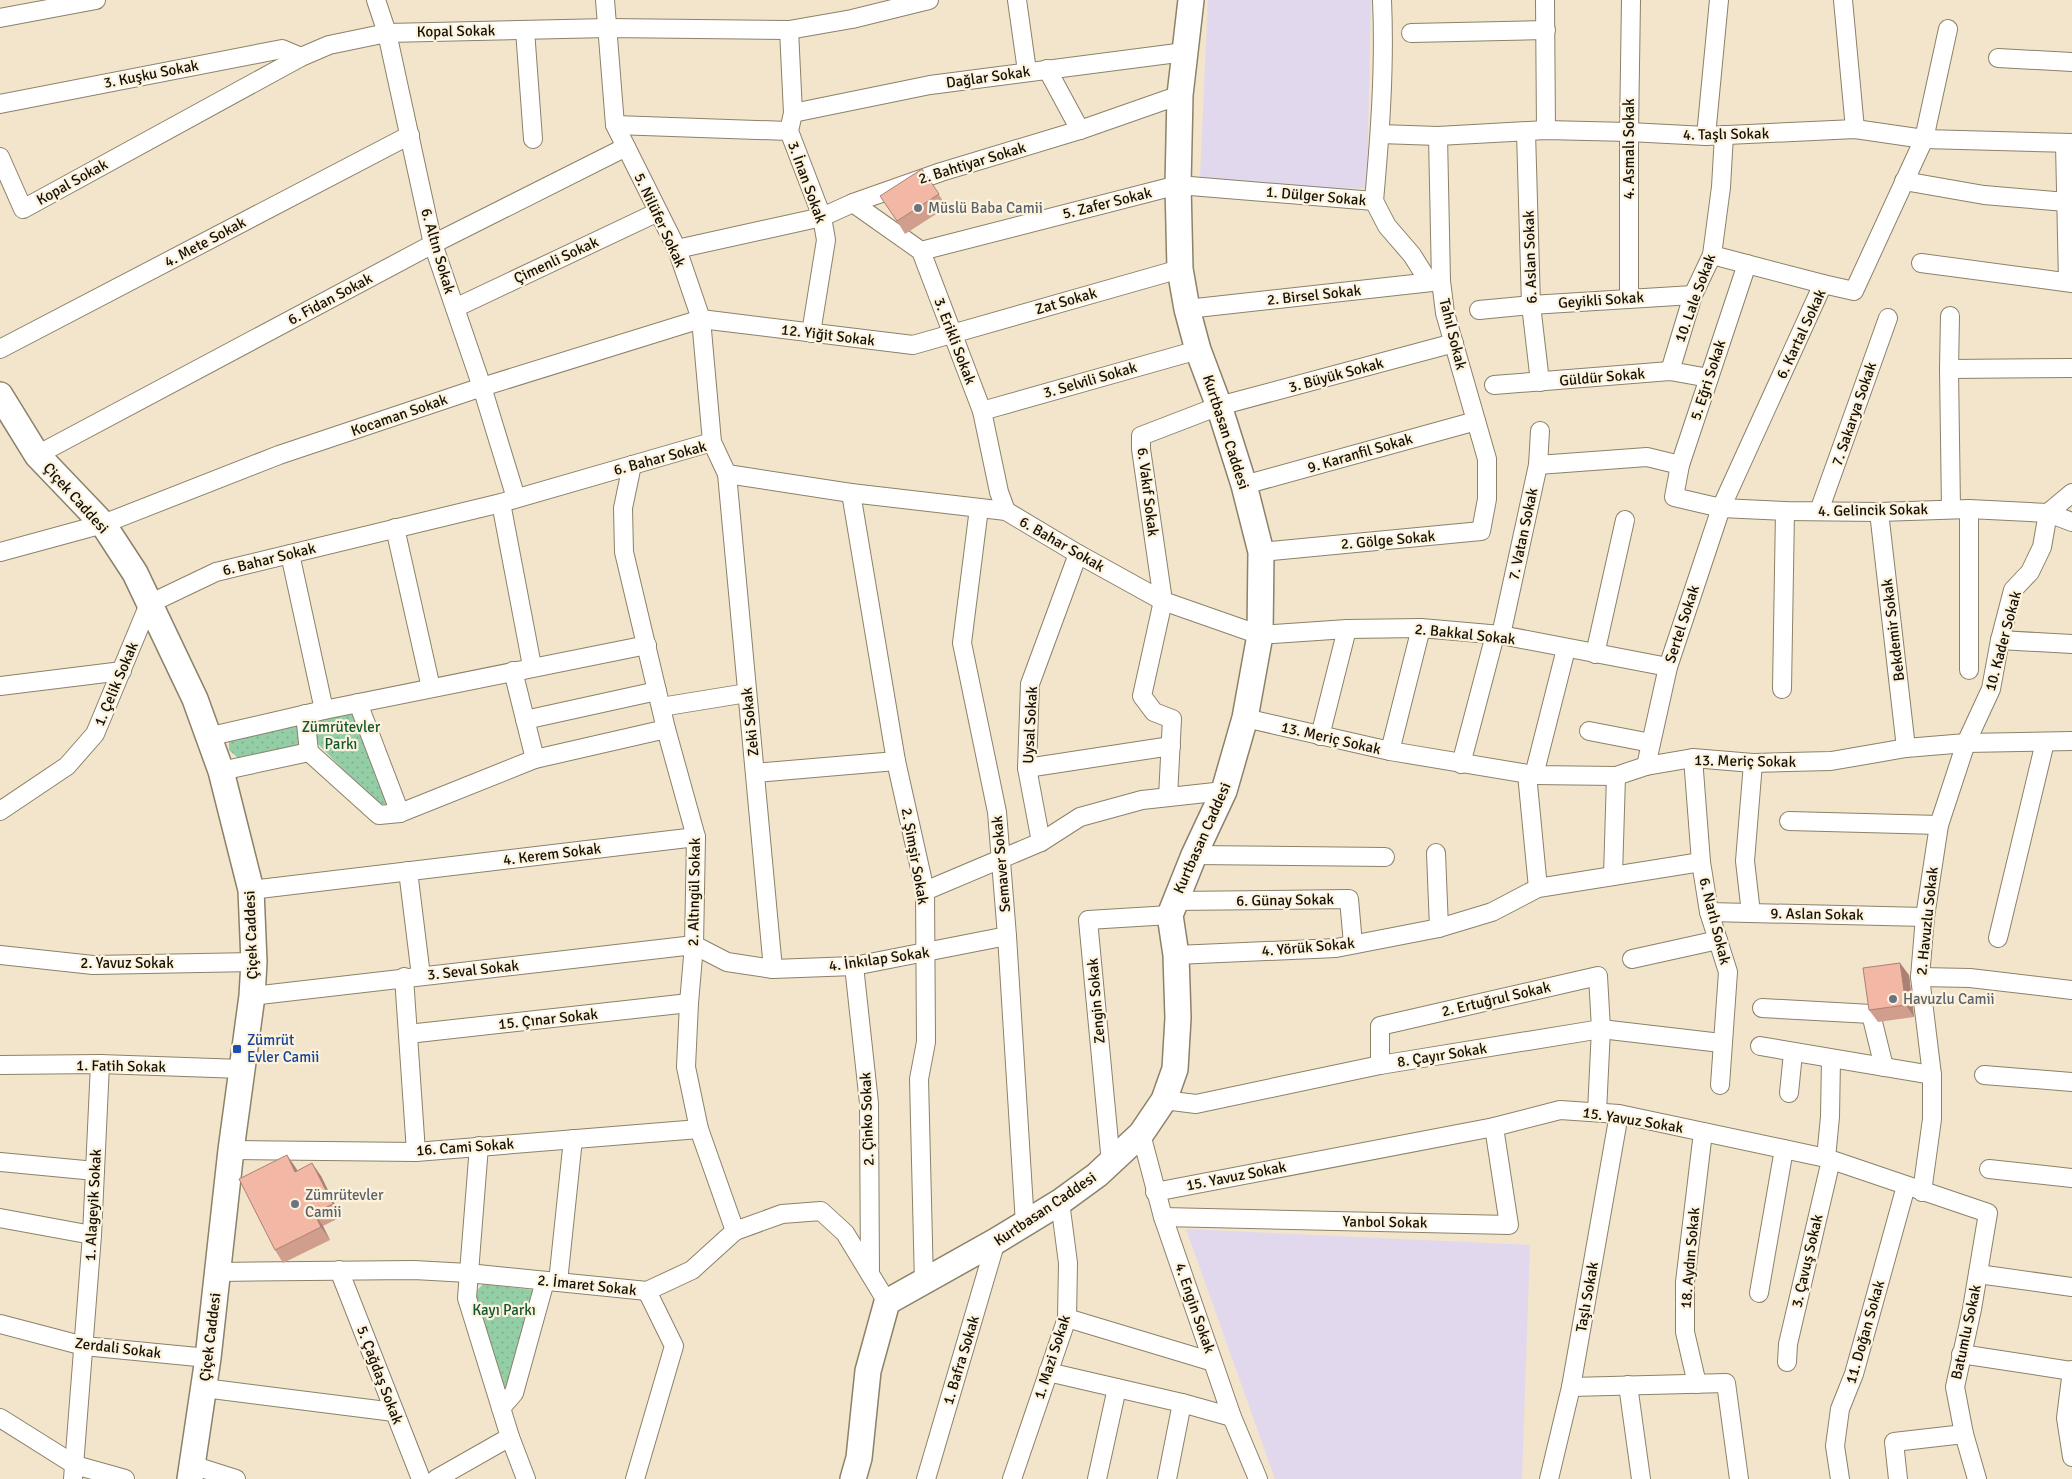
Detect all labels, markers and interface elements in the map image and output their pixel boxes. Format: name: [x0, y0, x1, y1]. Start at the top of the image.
street label: Kopal Sokak: [417, 21, 496, 41]
street label: 3. Kuşku Sokak: [102, 56, 200, 92]
street label: Dağlar Sokak: [945, 62, 1032, 92]
street label: 4. Asmalı Sokak: [1620, 98, 1638, 200]
street label: 4. Taşlı Sokak: [1683, 124, 1770, 144]
street label: 2. Bahtiyar Sokak: [916, 138, 1028, 188]
street label: 3. İnan Sokak: [784, 139, 830, 226]
street label: Kopal Sokak: [33, 155, 111, 209]
street label: 5. Nilüfer Sokak: [630, 170, 690, 270]
street label: 5. Zafer Sokak: [1061, 183, 1154, 223]
street label: 1. Dülger Sokak: [1265, 183, 1367, 209]
place label: Müslü Baba Camii: [928, 199, 1043, 217]
marker: Müslü Baba Camii: [912, 202, 924, 214]
street label: 6. Altın Sokak: [417, 206, 459, 296]
street label: 6. Aslan Sokak: [1519, 210, 1541, 304]
street label: 4. Mete Sokak: [161, 213, 249, 271]
street label: Çimenli Sokak: [511, 232, 602, 287]
street label: 10. Lale Sokak: [1671, 251, 1719, 345]
street label: 6. Fidan Sokak: [285, 269, 376, 329]
street label: 2. Birsel Sokak: [1266, 281, 1362, 309]
street label: Zat Sokak: [1033, 284, 1099, 318]
street label: 6. Kartal Sokak: [1772, 286, 1830, 382]
street label: Geyikli Sokak: [1557, 288, 1645, 312]
street label: 3. Erikli Sokak: [930, 295, 980, 387]
street label: Tahıl Sokak: [1435, 297, 1471, 372]
street label: 12. Yiğit Sokak: [780, 320, 876, 350]
street label: 5. Eğri Sokak: [1687, 337, 1730, 422]
street label: 3. Büyük Sokak: [1287, 354, 1386, 396]
street label: 3. Selvili Sokak: [1041, 358, 1139, 402]
street label: 7. Sakarya Sokak: [1828, 359, 1880, 468]
street label: Güldür Sokak: [1558, 364, 1646, 390]
street label: Kurtbasan Caddesi: [1199, 372, 1253, 492]
street label: Kocaman Sokak: [348, 390, 450, 440]
street label: 9. Karanfil Sokak: [1305, 429, 1415, 477]
street label: 6. Bahar Sokak: [612, 437, 709, 479]
street label: 6. Vakıf Sokak: [1134, 446, 1162, 538]
street label: Çiçek Caddesi: [40, 459, 112, 537]
street label: 7. Vatan Sokak: [1504, 486, 1542, 582]
street label: 4. Gelincik Sokak: [1818, 500, 1929, 520]
street label: 6. Bahar Sokak: [1016, 512, 1108, 576]
street label: 2. Gölge Sokak: [1340, 527, 1436, 553]
street label: 6. Bahar Sokak: [221, 539, 318, 579]
street label: Bekdemir Sokak: [1878, 577, 1908, 682]
street label: Sertel Sokak: [1661, 582, 1703, 665]
street label: 10. Kader Sokak: [1981, 588, 2025, 693]
street label: 2. Bakkal Sokak: [1414, 620, 1517, 648]
street label: 1. Çelik Sokak: [90, 639, 142, 729]
street label: Uysal Sokak: [1019, 685, 1041, 764]
street label: Zeki Sokak: [737, 686, 763, 757]
park label: Zümrütevler Parkı: [302, 718, 381, 753]
street label: 13. Meriç Sokak: [1279, 718, 1383, 758]
street label: 13. Meriç Sokak: [1694, 751, 1797, 771]
street label: Kurtbasan Caddesi: [1169, 780, 1235, 896]
street label: 2. Şimşir Sokak: [898, 806, 932, 906]
street label: Semaver Sokak: [988, 814, 1014, 913]
street label: 2. Altıngül Sokak: [684, 837, 704, 947]
street label: 4. Kerem Sokak: [502, 839, 602, 869]
street label: 2. Havuzlu Sokak: [1912, 865, 1942, 976]
street label: 6. Narlı Sokak: [1695, 876, 1735, 967]
street label: Çiçek Caddesi: [240, 890, 262, 980]
street label: 6. Günay Sokak: [1236, 890, 1335, 910]
street label: 9. Aslan Sokak: [1770, 904, 1864, 924]
street label: 4. Yörük Sokak: [1261, 934, 1356, 960]
street label: 4. İnkılap Sokak: [827, 943, 931, 975]
street label: 2. Yavuz Sokak: [80, 954, 174, 972]
street label: 3. Seval Sokak: [426, 956, 520, 984]
street label: Zengin Sokak: [1083, 957, 1109, 1045]
street label: 2. Ertuğrul Sokak: [1440, 978, 1553, 1020]
place label: Havuzlu Camii: [1903, 990, 1995, 1008]
marker: Havuzlu Camii: [1887, 993, 1899, 1005]
street label: 15. Çınar Sokak: [497, 1005, 599, 1033]
place label: Zümrüt Evler Camii: [247, 1031, 319, 1066]
street label: 8. Çayır Sokak: [1396, 1039, 1489, 1071]
marker: Zümrüt Evler Camii: [231, 1043, 243, 1055]
street label: 1. Fatih Sokak: [76, 1056, 167, 1076]
street label: 2. Çinko Sokak: [856, 1071, 878, 1166]
street label: 15. Yavuz Sokak: [1581, 1103, 1685, 1137]
street label: 16. Cami Sokak: [415, 1135, 515, 1159]
street label: 1. Alageyik Sokak: [81, 1148, 105, 1262]
street label: 15. Yavuz Sokak: [1184, 1157, 1288, 1195]
street label: Kurtbasan Caddesi: [990, 1168, 1100, 1250]
place label: Zümrütevler Camii: [305, 1186, 384, 1221]
marker: Zümrütevler Camii: [289, 1198, 301, 1210]
street label: 18. Aydın Sokak: [1677, 1206, 1703, 1309]
street label: Yanbol Sokak: [1342, 1212, 1428, 1232]
street label: 3. Çavuş Sokak: [1788, 1212, 1827, 1309]
street label: Taşlı Sokak: [1572, 1260, 1602, 1333]
street label: 4. Engin Sokak: [1171, 1261, 1219, 1356]
street label: 2. İmaret Sokak: [537, 1271, 638, 1299]
street label: 11. Doğan Sokak: [1842, 1278, 1888, 1386]
street label: Batumlu Sokak: [1947, 1282, 1985, 1381]
street label: Çiçek Caddesi: [196, 1292, 224, 1382]
park label: Kayı Parkı: [472, 1301, 536, 1319]
street label: 1. Mazi Sokak: [1030, 1312, 1074, 1402]
street label: 1. Bafra Sokak: [939, 1313, 983, 1407]
street label: 5. Çağdaş Sokak: [353, 1323, 407, 1427]
street label: Zerdali Sokak: [74, 1334, 163, 1362]

